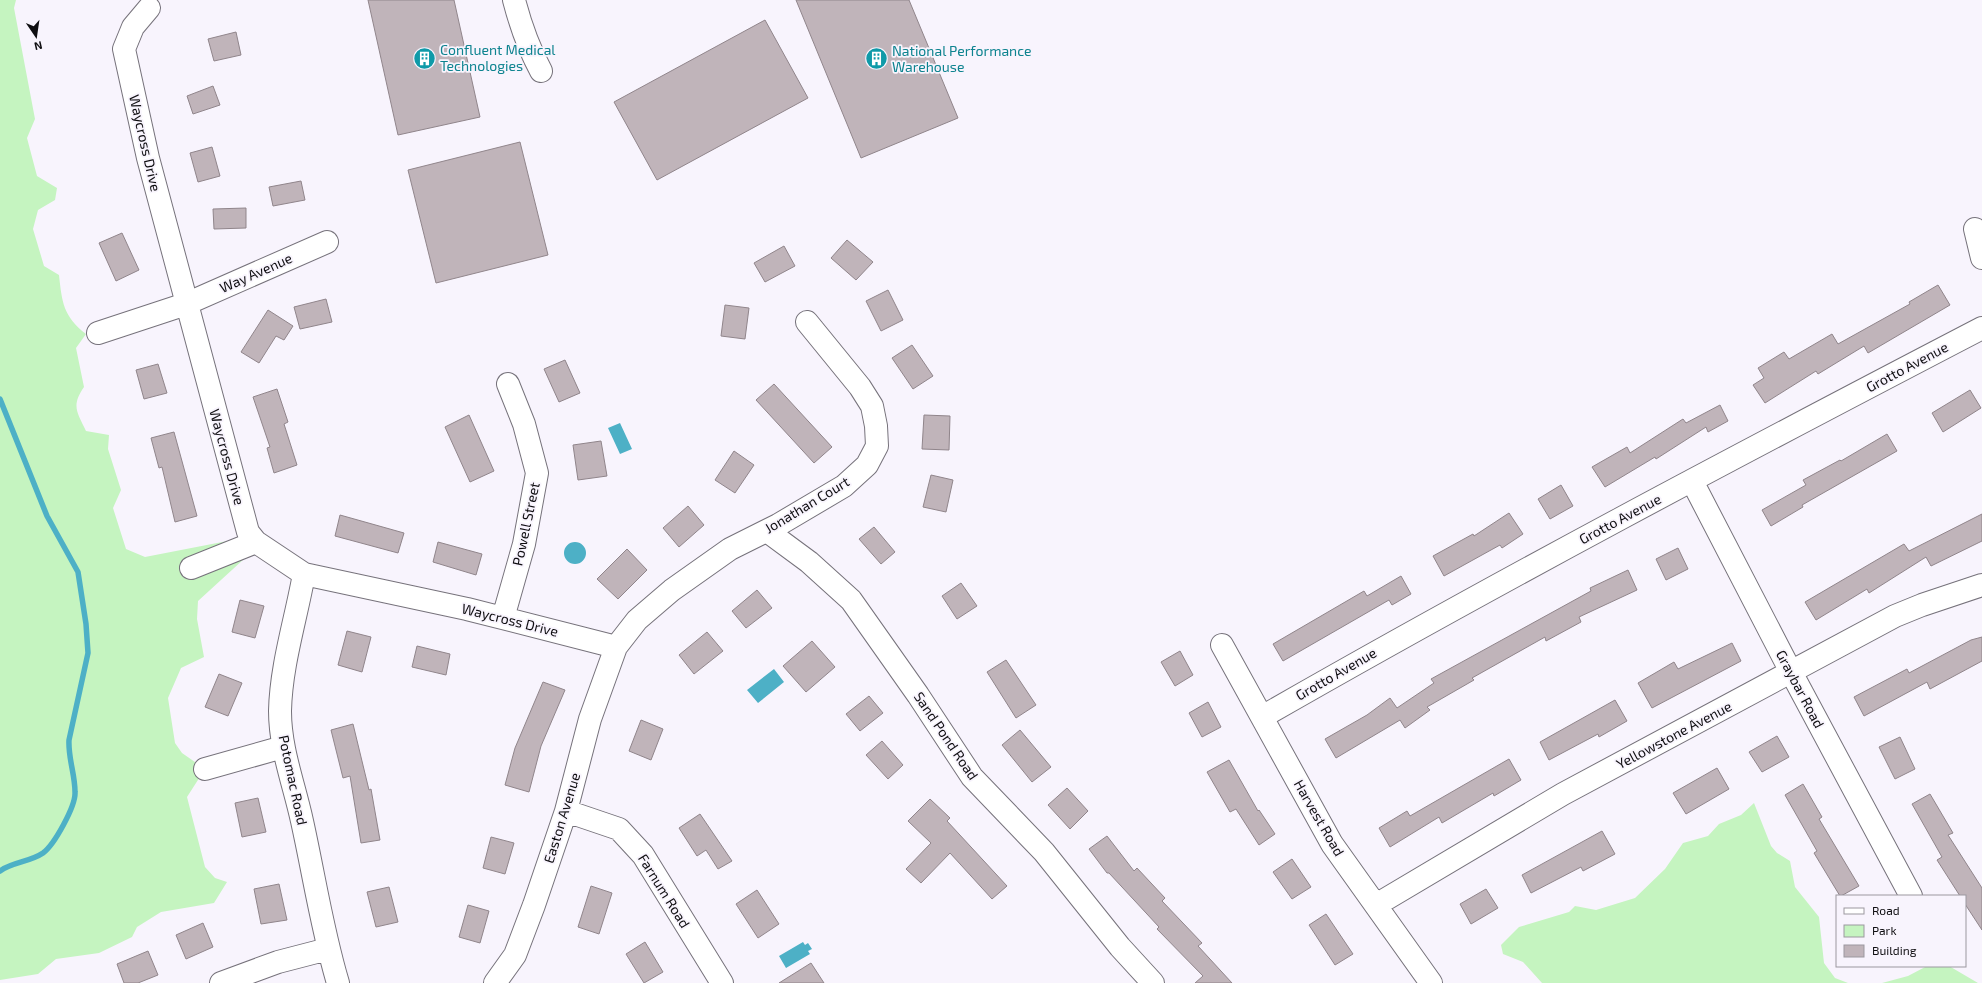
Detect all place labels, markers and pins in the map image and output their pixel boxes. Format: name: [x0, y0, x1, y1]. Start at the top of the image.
place label: Confluent Medical Technologies: [440, 41, 556, 74]
place label: National Performance Warehouse: [892, 42, 1031, 75]
building icon: Confluent Medical Technologies: [411, 45, 437, 71]
building icon: National Performance Warehouse: [864, 46, 890, 72]

